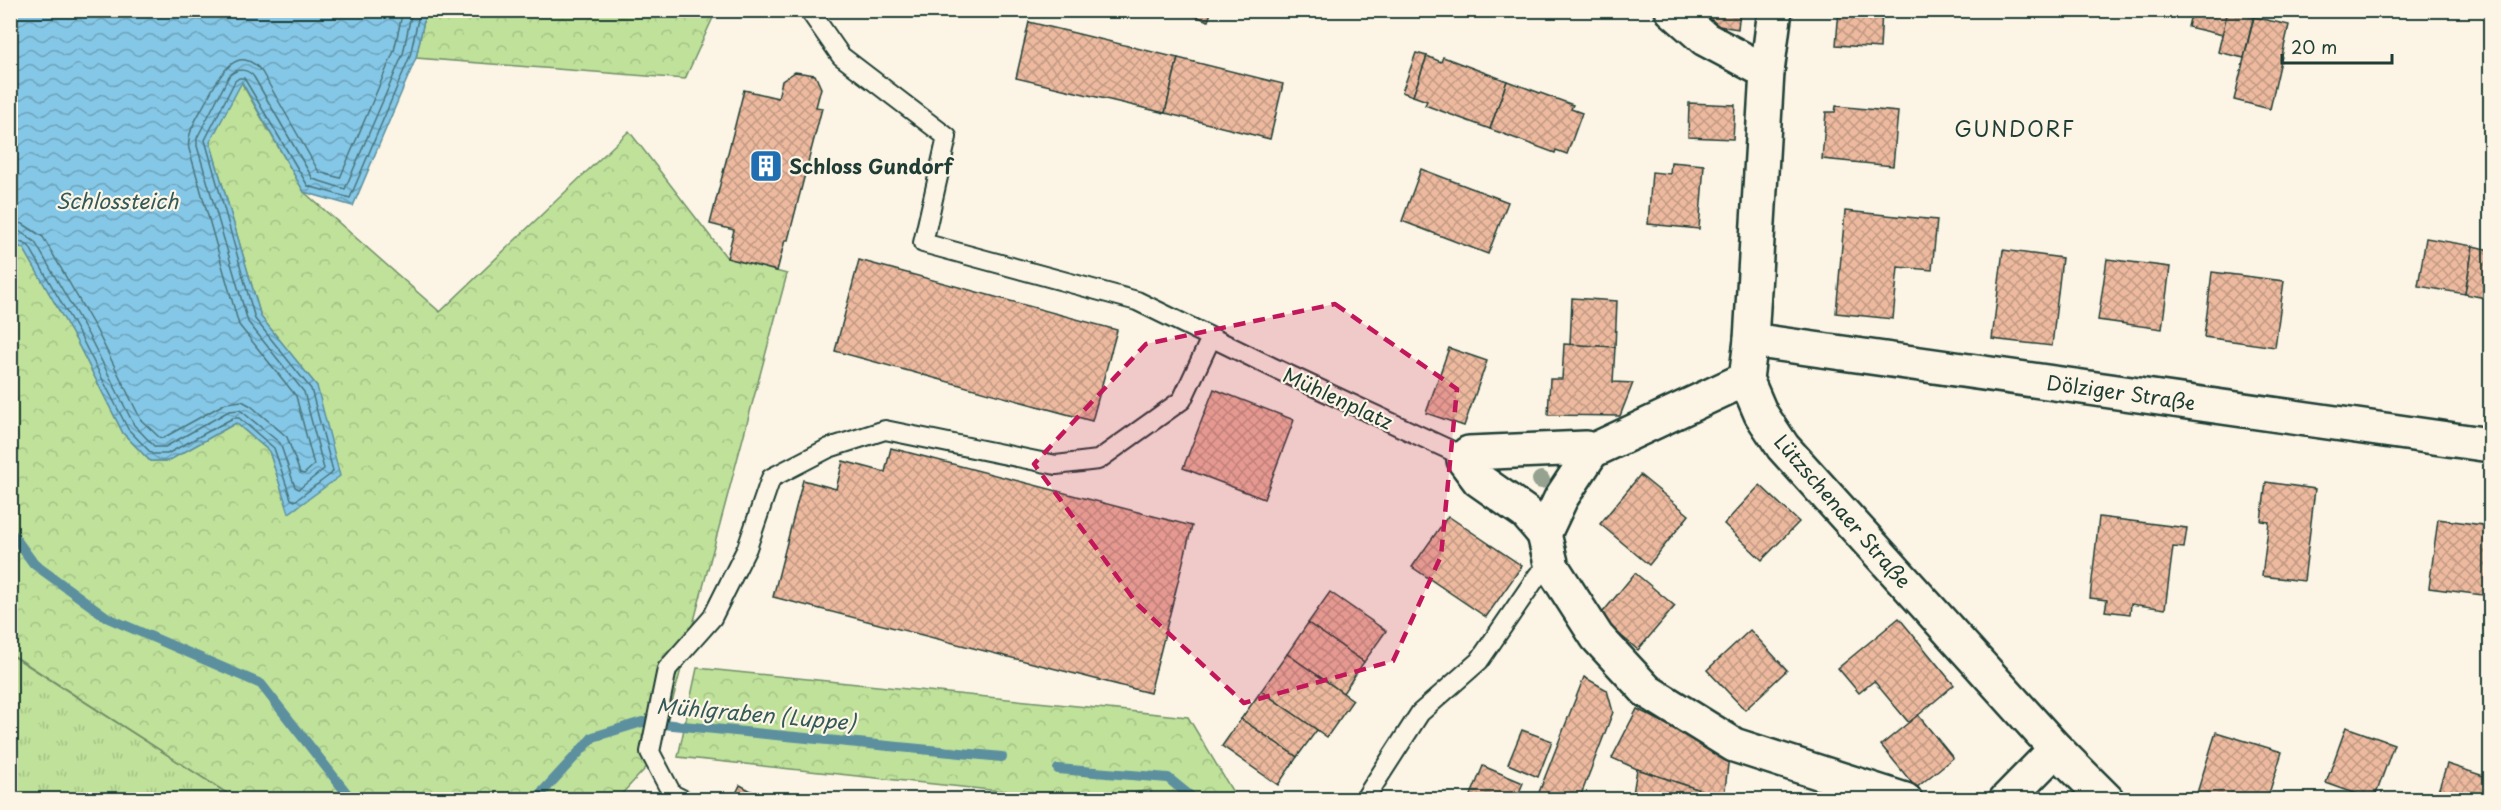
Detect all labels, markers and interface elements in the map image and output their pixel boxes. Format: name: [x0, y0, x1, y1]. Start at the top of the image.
scale bar: [2282, 27, 2392, 65]
text: 20 m: [2291, 33, 2337, 60]
district label: GUNDORF: [1954, 112, 2076, 144]
building icon: Schloss Gundorf: [748, 148, 784, 184]
place label: Schloss Gundorf: [789, 151, 955, 181]
water label: Schlossteich: [56, 184, 179, 216]
street label: Mühlenplatz: [1278, 360, 1398, 436]
street label: Dölziger Straße: [2045, 367, 2197, 417]
street label: Lützschenaer Straße: [1768, 427, 1918, 595]
water label: Mühlgraben (Luppe): [655, 688, 859, 738]

